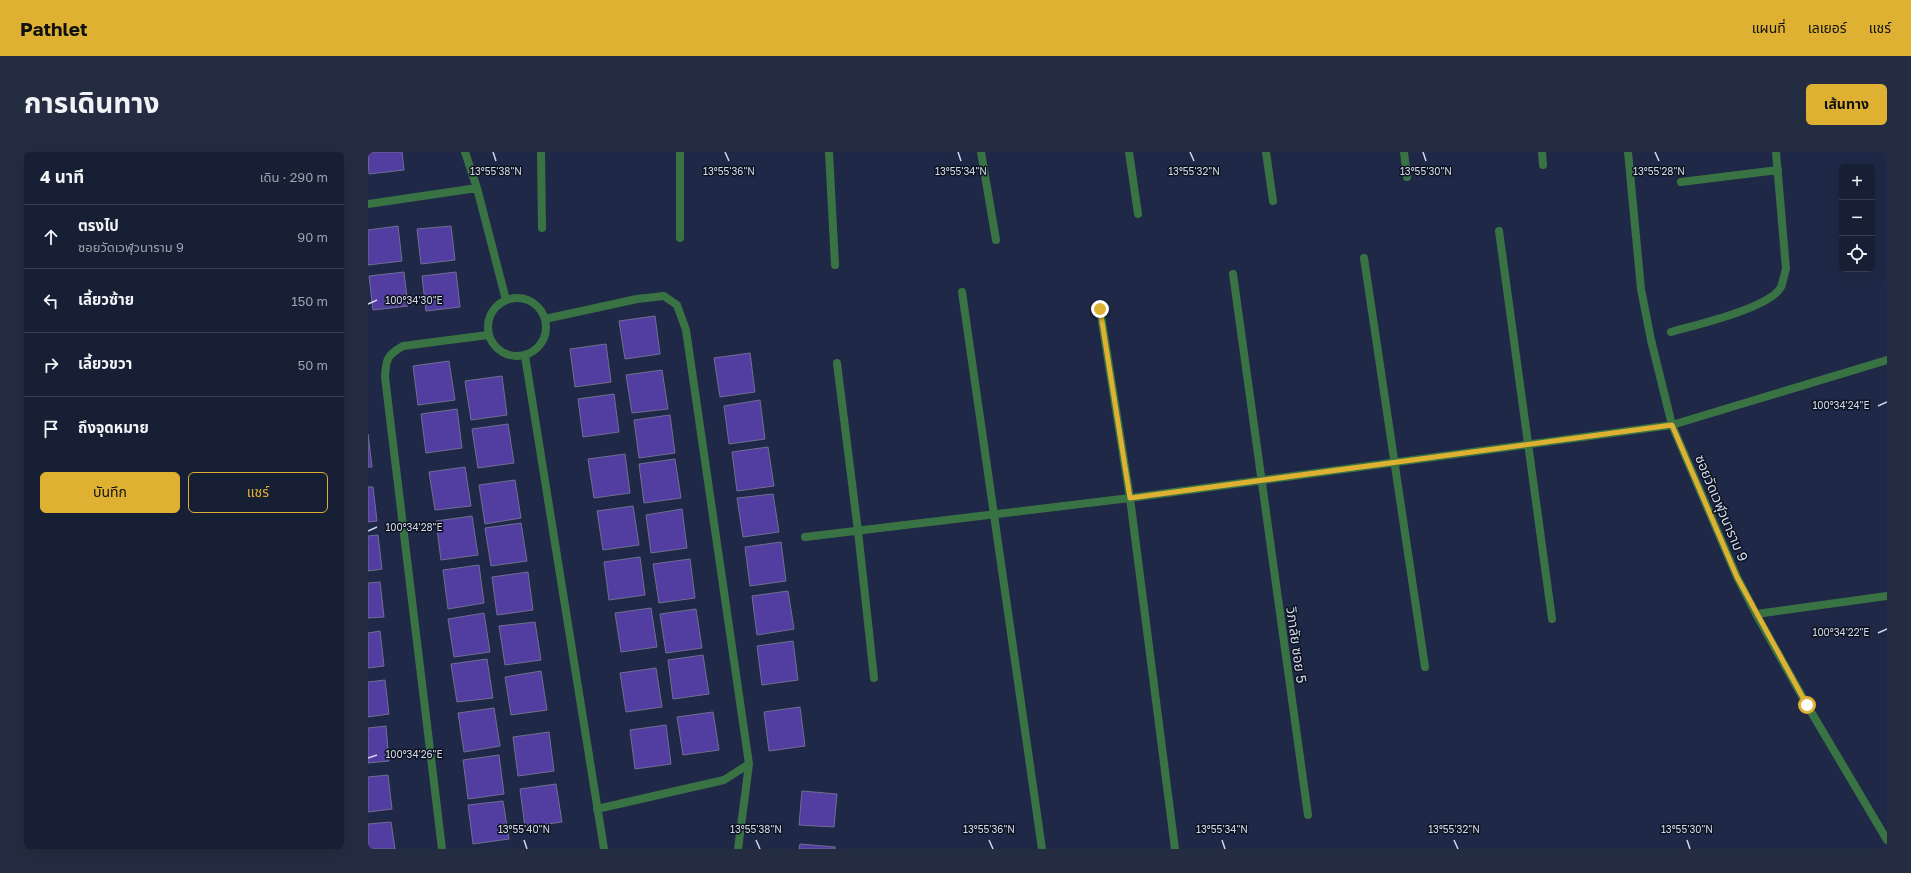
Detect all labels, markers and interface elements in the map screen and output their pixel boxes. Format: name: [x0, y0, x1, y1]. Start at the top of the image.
text: Pathlet: [20, 17, 88, 40]
text: แผนที่: [1752, 19, 1786, 36]
text: เลเยอร์: [1808, 19, 1847, 36]
text: แชร์: [1869, 19, 1891, 36]
button: เส้นทาง: [1806, 84, 1887, 125]
text: การเดินทาง: [24, 86, 159, 119]
map controls: [1839, 164, 1875, 272]
button: +: [1839, 164, 1875, 200]
text: 13°55'38"N: [470, 165, 522, 177]
text: 13°55'36"N: [703, 165, 755, 177]
text: 13°55'34"N: [935, 165, 987, 177]
text: 13°55'32"N: [1168, 165, 1220, 177]
text: 13°55'30"N: [1400, 165, 1452, 177]
text: 13°55'28"N: [1633, 165, 1685, 177]
text: 4 นาที: [40, 166, 84, 187]
text: เดิน · 290 m: [260, 169, 328, 185]
button: −: [1839, 200, 1875, 236]
text: ตรงไป: [78, 216, 119, 234]
icon: ahead: [40, 226, 62, 248]
text: 90 m: [297, 229, 328, 245]
button: locate: [1839, 236, 1875, 272]
text: ซอยวัดเวฬุวนาราม 9: [78, 239, 184, 255]
icon: left: [40, 290, 62, 312]
text: เลี้ยวซ้าย: [78, 290, 134, 308]
text: 150 m: [291, 293, 328, 309]
text: 100°34'30"E: [385, 294, 443, 306]
route end: [1091, 300, 1109, 318]
icon: right: [40, 354, 62, 376]
text: เลี้ยวขวา: [78, 354, 132, 372]
text: 50 m: [298, 357, 328, 373]
text: 100°34'24"E: [1812, 399, 1870, 411]
icon: arrive: [40, 418, 62, 440]
text: ถึงจุดหมาย: [78, 418, 149, 436]
street label: ซอยวัดเวฬุวนาราม 9: [1691, 452, 1752, 564]
button: บันทึก: [40, 472, 180, 513]
button: แชร์: [188, 472, 328, 513]
text: 100°34'28"E: [385, 521, 443, 533]
street label: วิภาลัย ซอย 5: [1283, 605, 1311, 684]
text: 100°34'22"E: [1813, 626, 1869, 638]
route start: [1798, 696, 1816, 714]
text: 100°34'26"E: [385, 748, 443, 760]
text: 13°55'40"N: [498, 823, 550, 835]
text: 13°55'38"N: [730, 823, 782, 835]
text: 13°55'36"N: [963, 823, 1015, 835]
text: 13°55'34"N: [1196, 823, 1248, 835]
text: 13°55'32"N: [1428, 823, 1480, 835]
text: 13°55'30"N: [1661, 823, 1713, 835]

